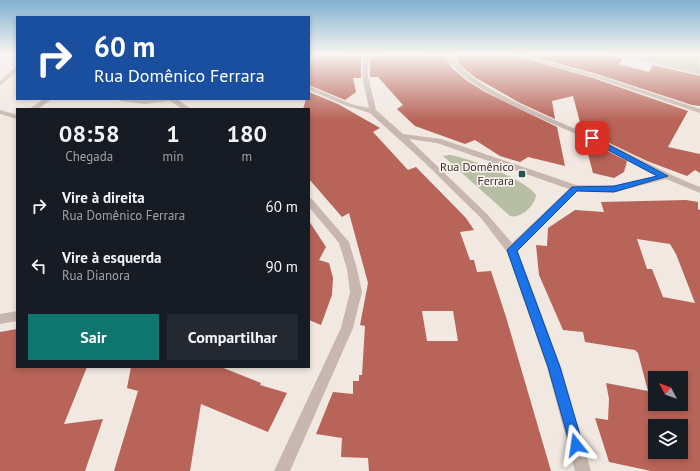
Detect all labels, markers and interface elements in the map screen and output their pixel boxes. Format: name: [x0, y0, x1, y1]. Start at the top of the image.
text: 60 m: [94, 28, 155, 65]
icon: right: [28, 32, 80, 84]
text: Rua Domênico Ferrara: [94, 64, 265, 87]
text: 08:58: [59, 118, 120, 149]
text: 1: [166, 118, 180, 149]
text: 180: [226, 118, 267, 149]
pin: [575, 121, 609, 155]
icon: arrive: [581, 127, 603, 149]
text: Chegada: [65, 148, 113, 165]
text: min: [162, 148, 184, 165]
text: m: [242, 148, 252, 165]
place label: Rua Domênico Ferrara: [440, 159, 514, 188]
marker: Rua Domênico Ferrara: [517, 169, 527, 179]
text: Vire à direita: [62, 188, 145, 207]
icon: right: [28, 195, 50, 217]
text: 60 m: [265, 197, 298, 216]
text: Rua Domênico Ferrara: [62, 207, 185, 224]
text: Vire à esquerda: [62, 248, 161, 267]
icon: left: [28, 255, 50, 277]
text: 90 m: [265, 257, 298, 276]
text: Rua Dianora: [62, 267, 130, 284]
button: Sair: [28, 314, 159, 360]
button: Compartilhar: [167, 314, 298, 360]
north arrow: [648, 371, 688, 411]
map controls: [648, 371, 688, 459]
button: layers: [648, 419, 688, 459]
position arrow: [555, 424, 597, 466]

